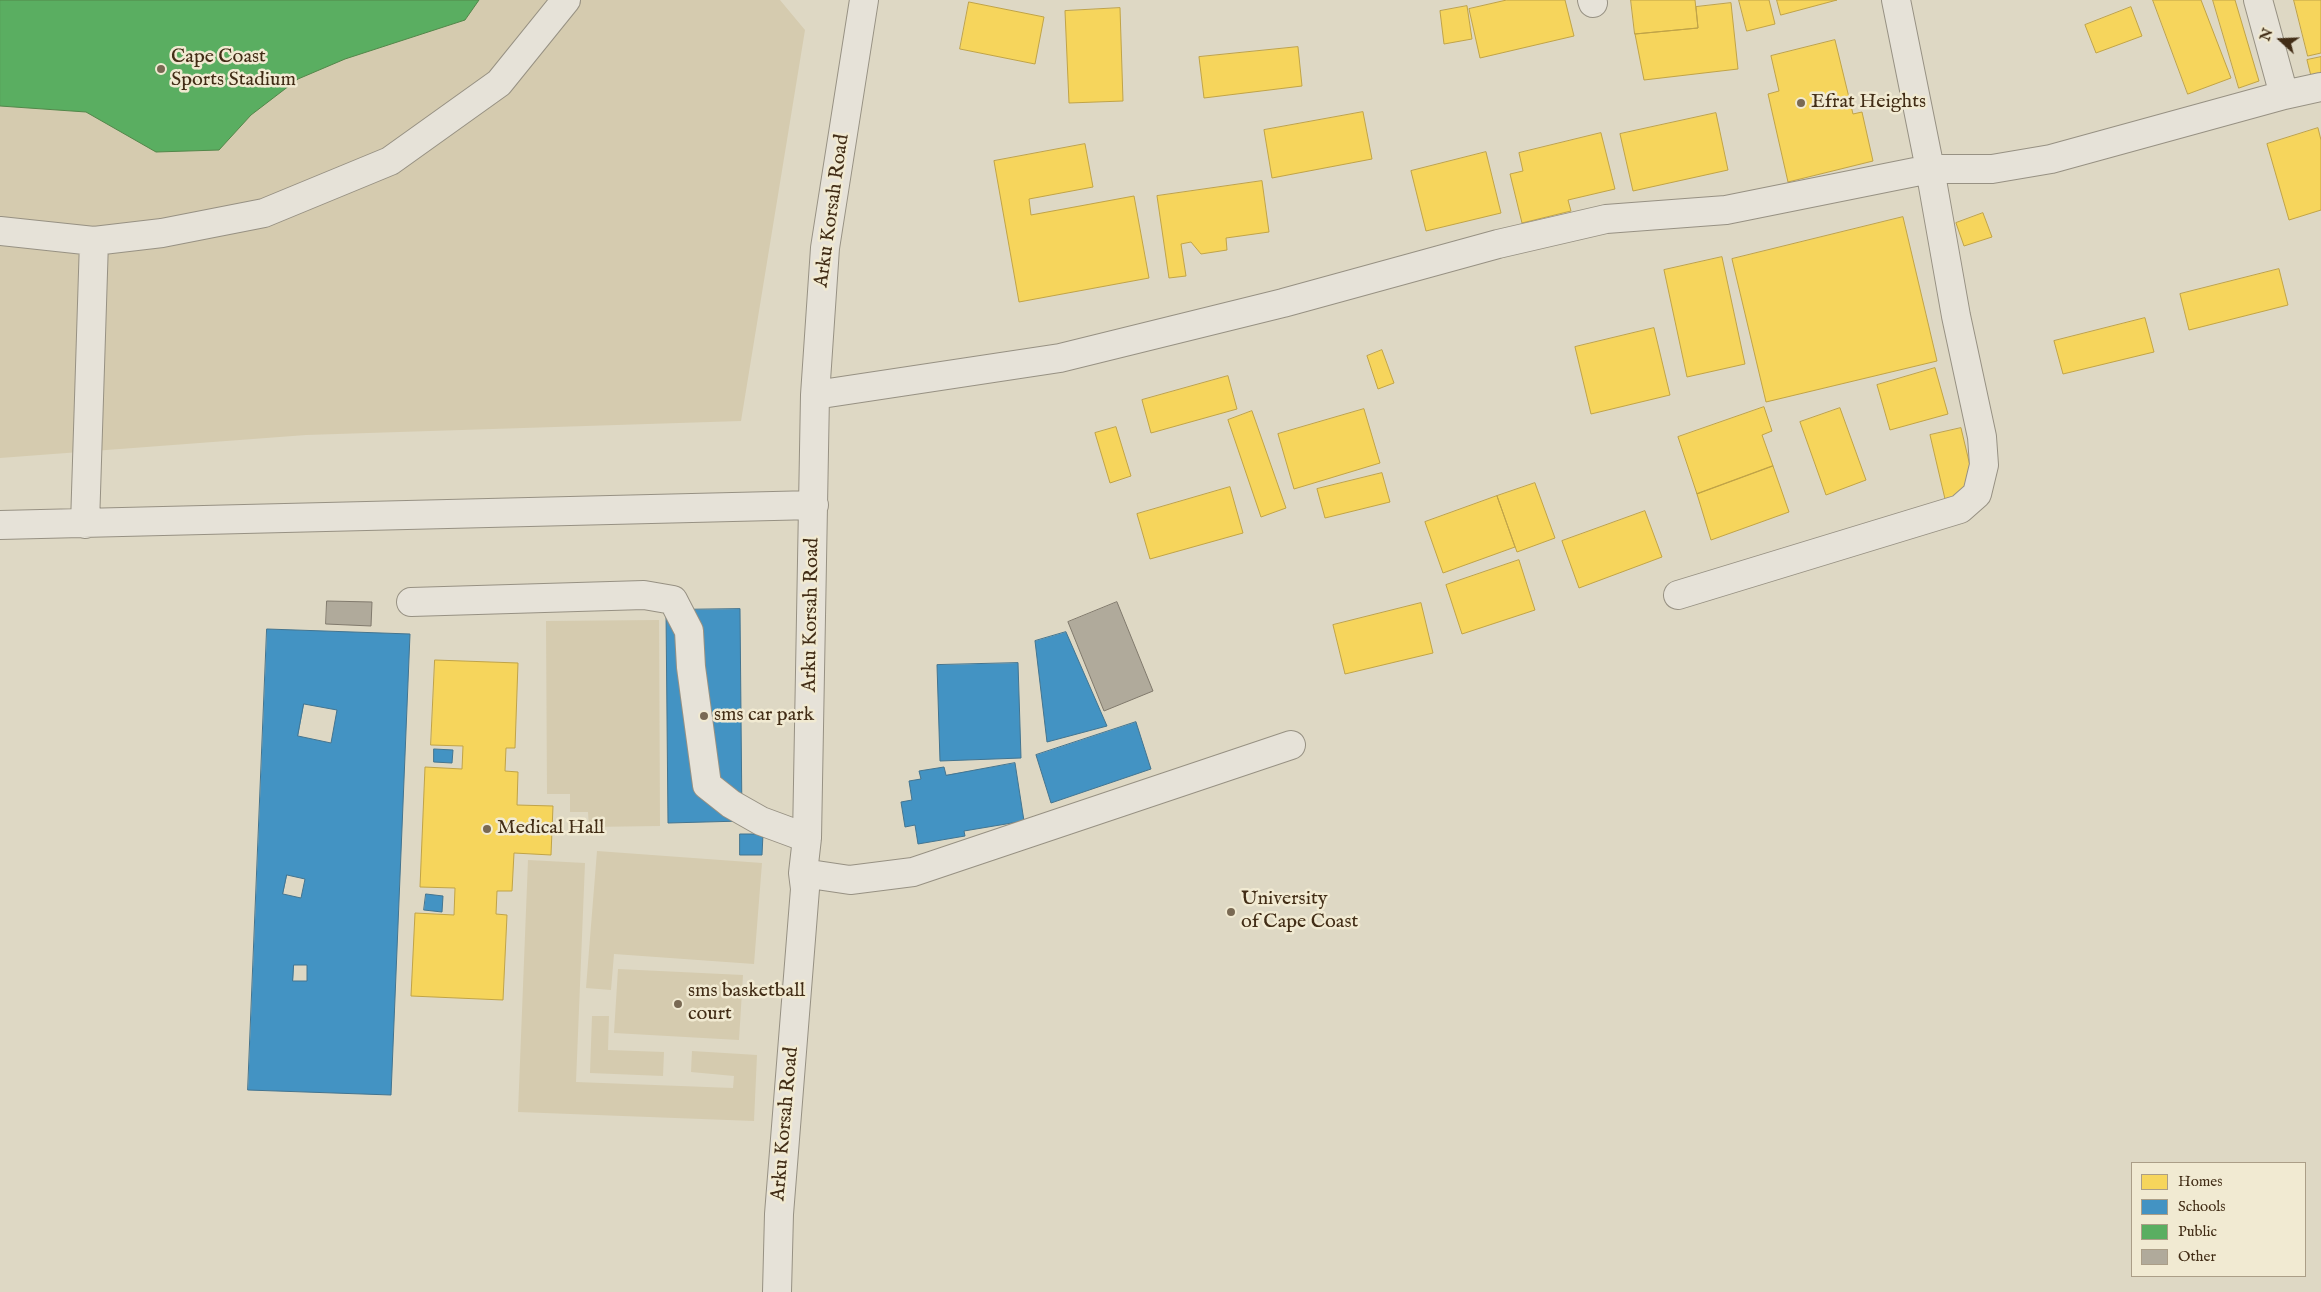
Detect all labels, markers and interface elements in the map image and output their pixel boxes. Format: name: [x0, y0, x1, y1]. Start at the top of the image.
north arrow: [2256, 15, 2306, 65]
text: N: [2256, 26, 2277, 44]
place label: Cape Coast Sports Stadium: [171, 46, 296, 93]
marker: Cape Coast Sports Stadium: [155, 63, 167, 75]
place label: Efrat Heights: [1811, 91, 1926, 115]
marker: Efrat Heights: [1795, 97, 1807, 109]
street label: Arku Korsah Road: [810, 133, 856, 289]
street label: Arku Korsah Road: [799, 538, 825, 692]
place label: sms car park: [714, 704, 814, 728]
marker: sms car park: [698, 710, 710, 722]
place label: Medical Hall: [497, 817, 605, 841]
marker: Medical Hall: [481, 823, 493, 835]
place label: University of Cape Coast: [1241, 888, 1358, 935]
marker: University of Cape Coast: [1225, 906, 1237, 918]
place label: sms basketball court: [688, 980, 805, 1027]
marker: sms basketball court: [672, 998, 684, 1010]
street label: Arku Korsah Road: [767, 1046, 805, 1202]
legend: [2131, 1162, 2306, 1277]
text: Homes: [2178, 1172, 2222, 1191]
text: Schools: [2178, 1197, 2226, 1216]
text: Public: [2178, 1222, 2217, 1241]
text: Other: [2178, 1247, 2216, 1266]

